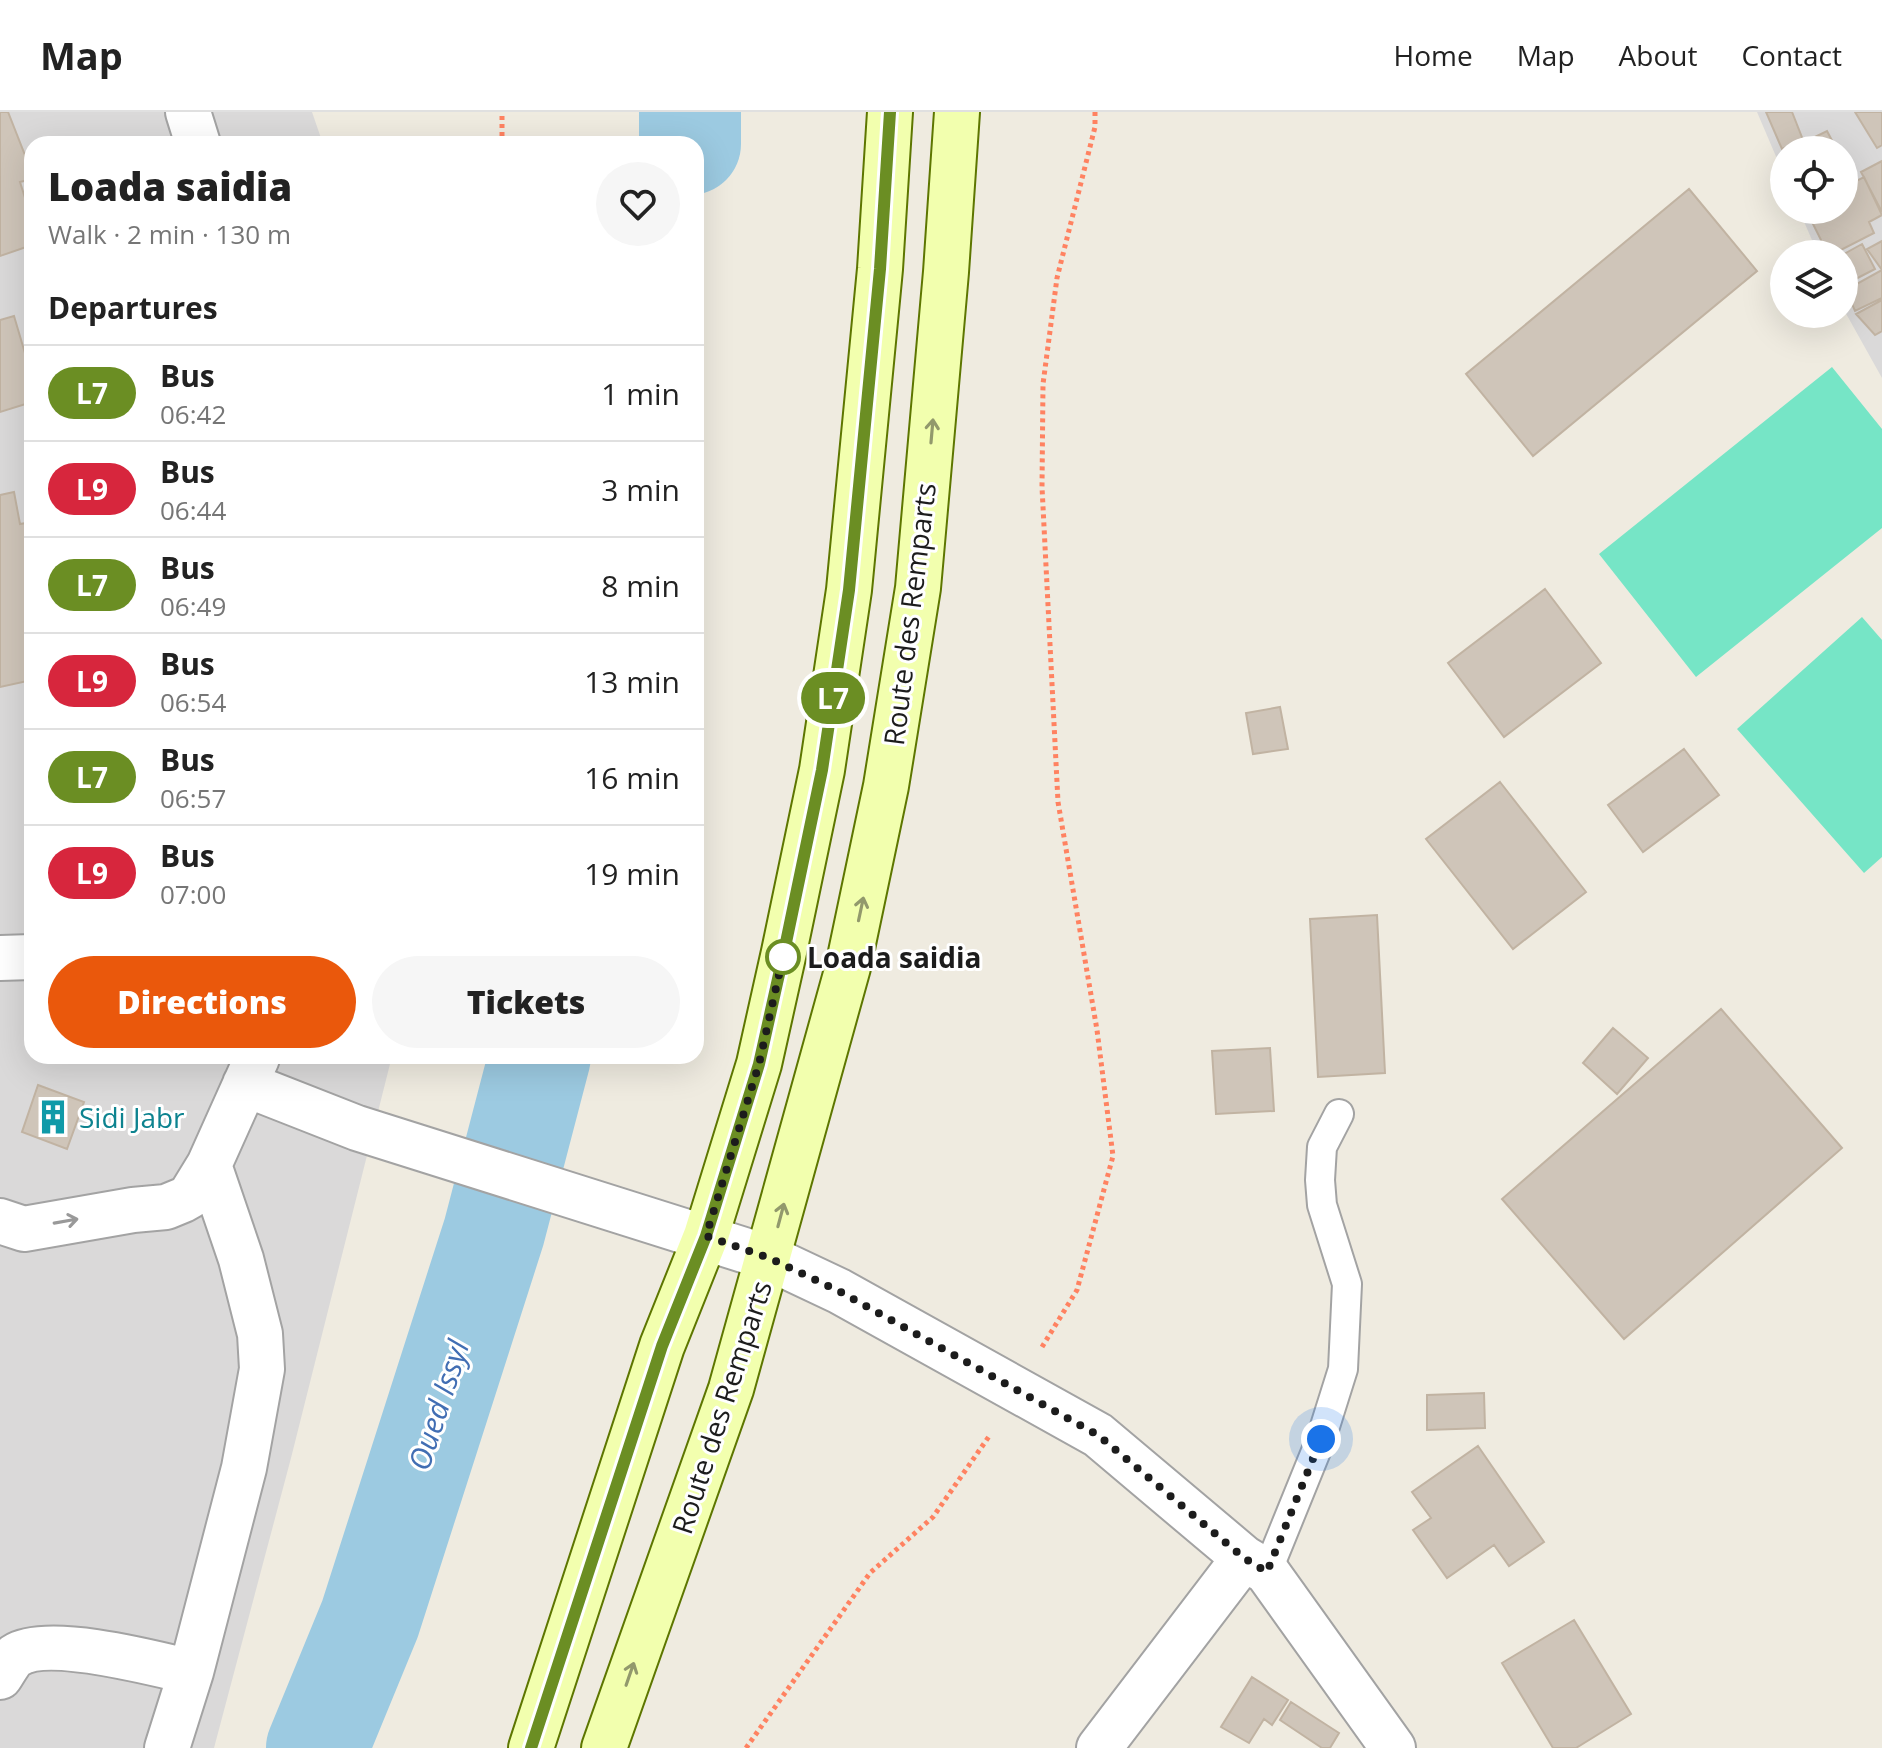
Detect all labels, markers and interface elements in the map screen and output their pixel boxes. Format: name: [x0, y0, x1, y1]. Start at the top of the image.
text: Map: [40, 29, 123, 81]
text: Home: [1394, 36, 1473, 74]
text: Map: [1517, 36, 1575, 74]
text: About: [1619, 36, 1697, 74]
text: Contact: [1741, 36, 1842, 74]
map controls: [1770, 136, 1858, 328]
button: locate: [1770, 136, 1858, 224]
text: Loada saidia: [48, 160, 292, 212]
button: heart: [596, 162, 680, 246]
text: Walk · 2 min · 130 m: [48, 216, 291, 252]
button: layers: [1770, 240, 1858, 328]
text: Departures: [48, 287, 218, 328]
text: Bus: [160, 355, 215, 396]
text: 1 min: [601, 373, 680, 414]
text: L7: [76, 374, 108, 412]
text: 06:42: [160, 396, 226, 432]
one-way arrow: [924, 418, 939, 445]
text: Bus: [160, 451, 215, 492]
text: 3 min: [601, 469, 680, 510]
text: L9: [76, 470, 108, 508]
street label: Route des Remparts: [874, 481, 944, 747]
text: 06:44: [160, 492, 226, 528]
text: Bus: [160, 547, 215, 588]
text: 8 min: [601, 565, 680, 606]
text: L7: [76, 566, 108, 604]
text: 06:49: [160, 588, 226, 624]
text: Bus: [160, 643, 215, 684]
text: 13 min: [584, 661, 680, 702]
text: L9: [76, 662, 108, 700]
line badge: L7: [797, 672, 869, 724]
text: L7: [817, 679, 849, 717]
text: 06:54: [160, 684, 226, 720]
text: Bus: [160, 739, 215, 780]
text: 16 min: [584, 757, 680, 798]
text: L7: [76, 758, 108, 796]
text: 06:57: [160, 780, 226, 816]
text: Bus: [160, 835, 215, 876]
text: 19 min: [584, 853, 680, 894]
text: L9: [76, 854, 108, 892]
text: 07:00: [160, 876, 226, 912]
one-way arrow: [854, 897, 869, 922]
place label: Loada saidia: [807, 938, 982, 976]
marker: Loada saidia: [766, 940, 800, 974]
button: Directions: [48, 956, 356, 1048]
button: Tickets: [372, 956, 680, 1048]
building icon: Sidi Jabr: [34, 1098, 72, 1136]
place label: Sidi Jabr: [79, 1098, 185, 1136]
one-way arrow: [774, 1202, 789, 1228]
one-way arrow: [53, 1213, 78, 1228]
street label: Route des Remparts: [662, 1276, 780, 1538]
water label: Oued Issyl: [398, 1333, 479, 1475]
your location: [1301, 1419, 1341, 1459]
one-way arrow: [624, 1663, 638, 1687]

